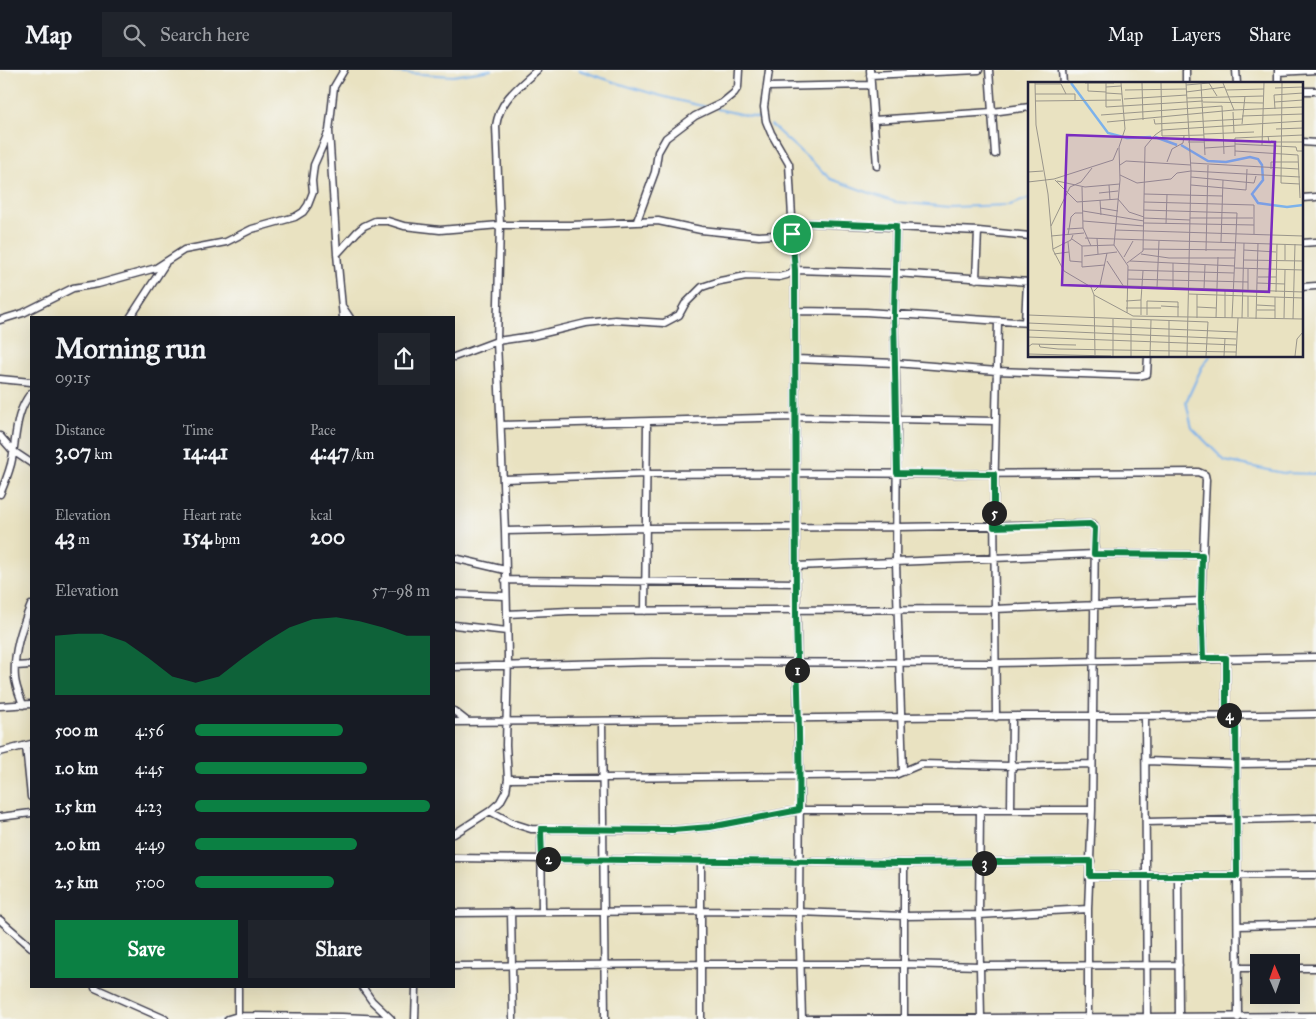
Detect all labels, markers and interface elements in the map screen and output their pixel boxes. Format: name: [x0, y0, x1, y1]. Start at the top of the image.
search box: [102, 12, 452, 57]
text: Map: [25, 20, 72, 50]
icon: search: [120, 21, 148, 49]
text: Search here: [160, 23, 250, 46]
text: Map: [1108, 24, 1143, 46]
text: Layers: [1171, 24, 1221, 46]
text: Share: [1249, 24, 1291, 46]
inset map: [1028, 82, 1304, 358]
pin: [771, 213, 813, 255]
icon: arrive: [778, 220, 806, 248]
text: Morning run: [55, 331, 206, 366]
button: share: [378, 333, 430, 385]
text: 09:15: [55, 368, 91, 387]
text: Distance: [55, 422, 105, 439]
text: Time: [183, 422, 214, 439]
text: Pace: [310, 422, 336, 439]
text: 3.07: [55, 439, 91, 465]
text: 14:41: [183, 439, 228, 465]
text: 4:47: [310, 439, 349, 465]
text: km: [91, 446, 112, 463]
text: /km: [349, 446, 374, 463]
pin: 5: [982, 500, 1006, 526]
text: 5: [991, 505, 998, 522]
text: Elevation: [55, 507, 111, 524]
text: Heart rate: [183, 507, 242, 524]
text: kcal: [310, 507, 332, 524]
text: 43: [55, 524, 75, 550]
text: 154: [183, 524, 212, 550]
text: 200: [310, 524, 345, 550]
text: m: [75, 531, 90, 548]
text: bpm: [212, 531, 240, 548]
text: Elevation: [55, 581, 119, 600]
text: 57–98 m: [372, 581, 430, 600]
pin: 1: [784, 658, 810, 682]
text: 1: [795, 662, 800, 679]
pin: 4: [1216, 702, 1242, 728]
text: 4: [1226, 707, 1233, 724]
text: 500 m: [55, 721, 98, 740]
text: 4:56: [135, 721, 164, 740]
text: 1.0 km: [55, 759, 98, 778]
text: 4:45: [135, 759, 164, 778]
text: 1.5 km: [55, 797, 96, 816]
text: 4:23: [135, 797, 162, 816]
text: 2.0 km: [55, 835, 100, 854]
text: 4:49: [135, 835, 165, 854]
pin: 2: [536, 846, 560, 872]
pin: 3: [972, 850, 996, 876]
text: 2: [545, 851, 552, 868]
text: 3: [982, 855, 987, 872]
text: 2.5 km: [55, 873, 98, 892]
text: 5:00: [135, 873, 165, 892]
button: Save: [55, 920, 238, 978]
button: Share: [248, 920, 430, 978]
north arrow: [1250, 954, 1300, 1004]
map controls: [1250, 954, 1300, 1004]

